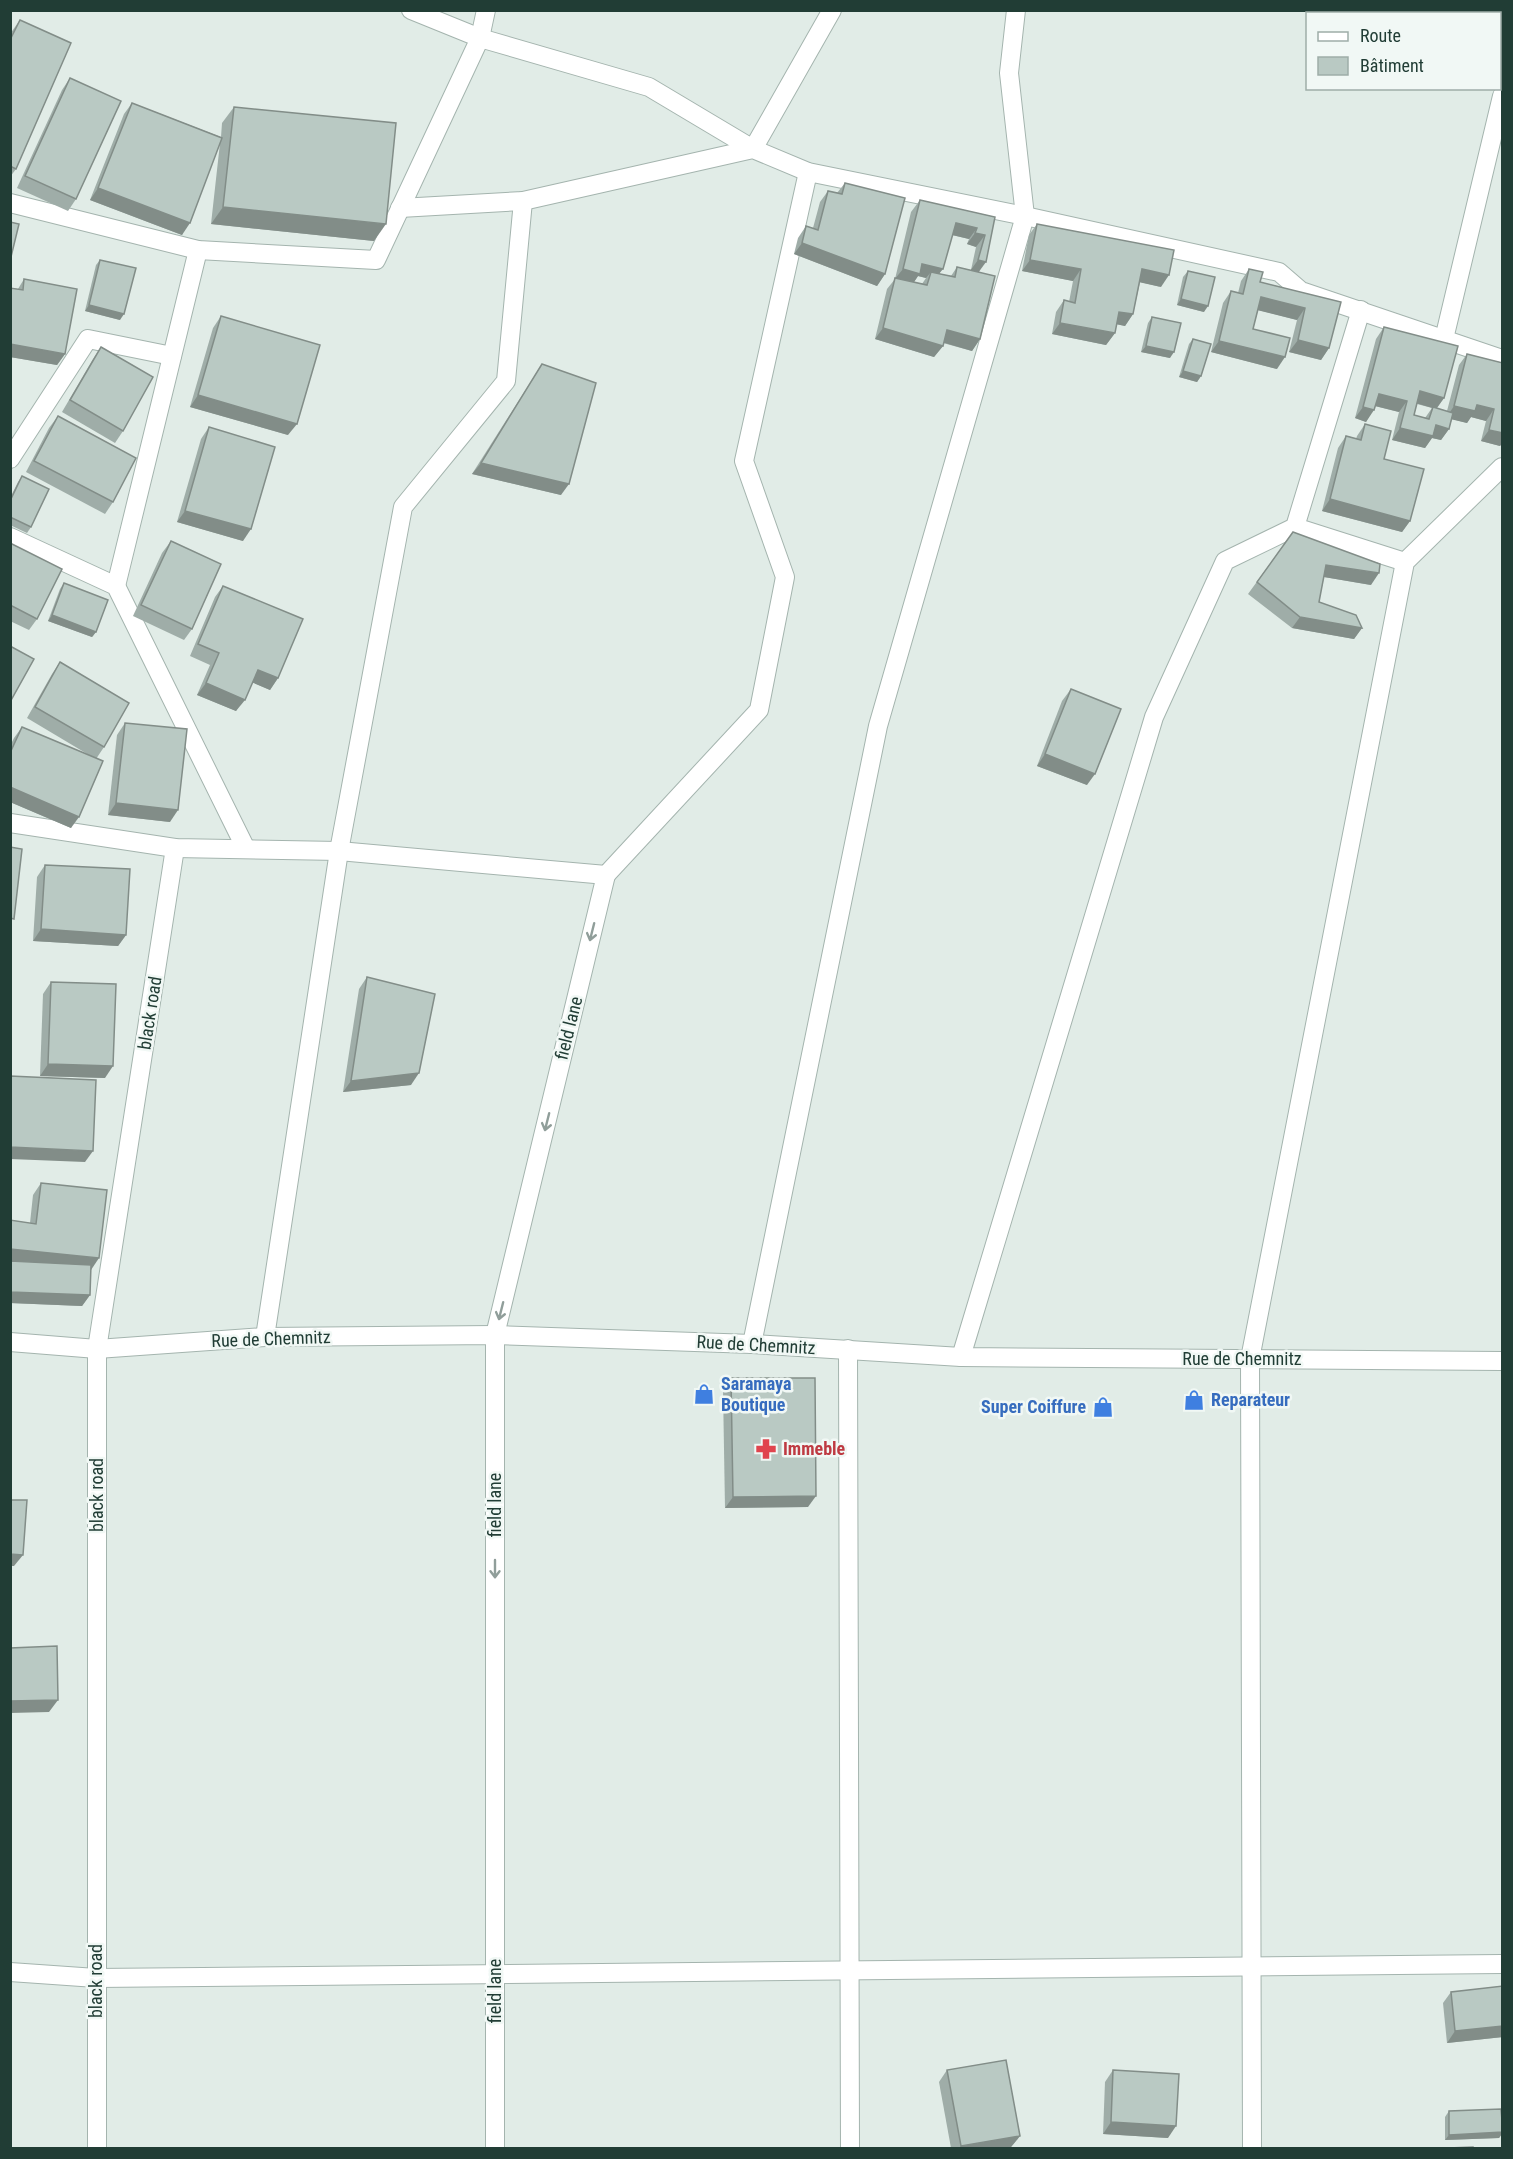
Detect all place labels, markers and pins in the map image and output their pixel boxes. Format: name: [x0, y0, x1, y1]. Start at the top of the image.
place label: Saramaya Boutique: [721, 1373, 791, 1415]
shop icon: Saramaya Boutique: [692, 1382, 716, 1406]
shop icon: Reparateur: [1182, 1388, 1206, 1412]
place label: Reparateur: [1211, 1389, 1290, 1410]
shop icon: Super Coiffure: [1091, 1395, 1115, 1419]
place label: Super Coiffure: [981, 1396, 1086, 1417]
pharmacy icon: Immeble: [754, 1437, 778, 1461]
place label: Immeble: [783, 1438, 846, 1459]

